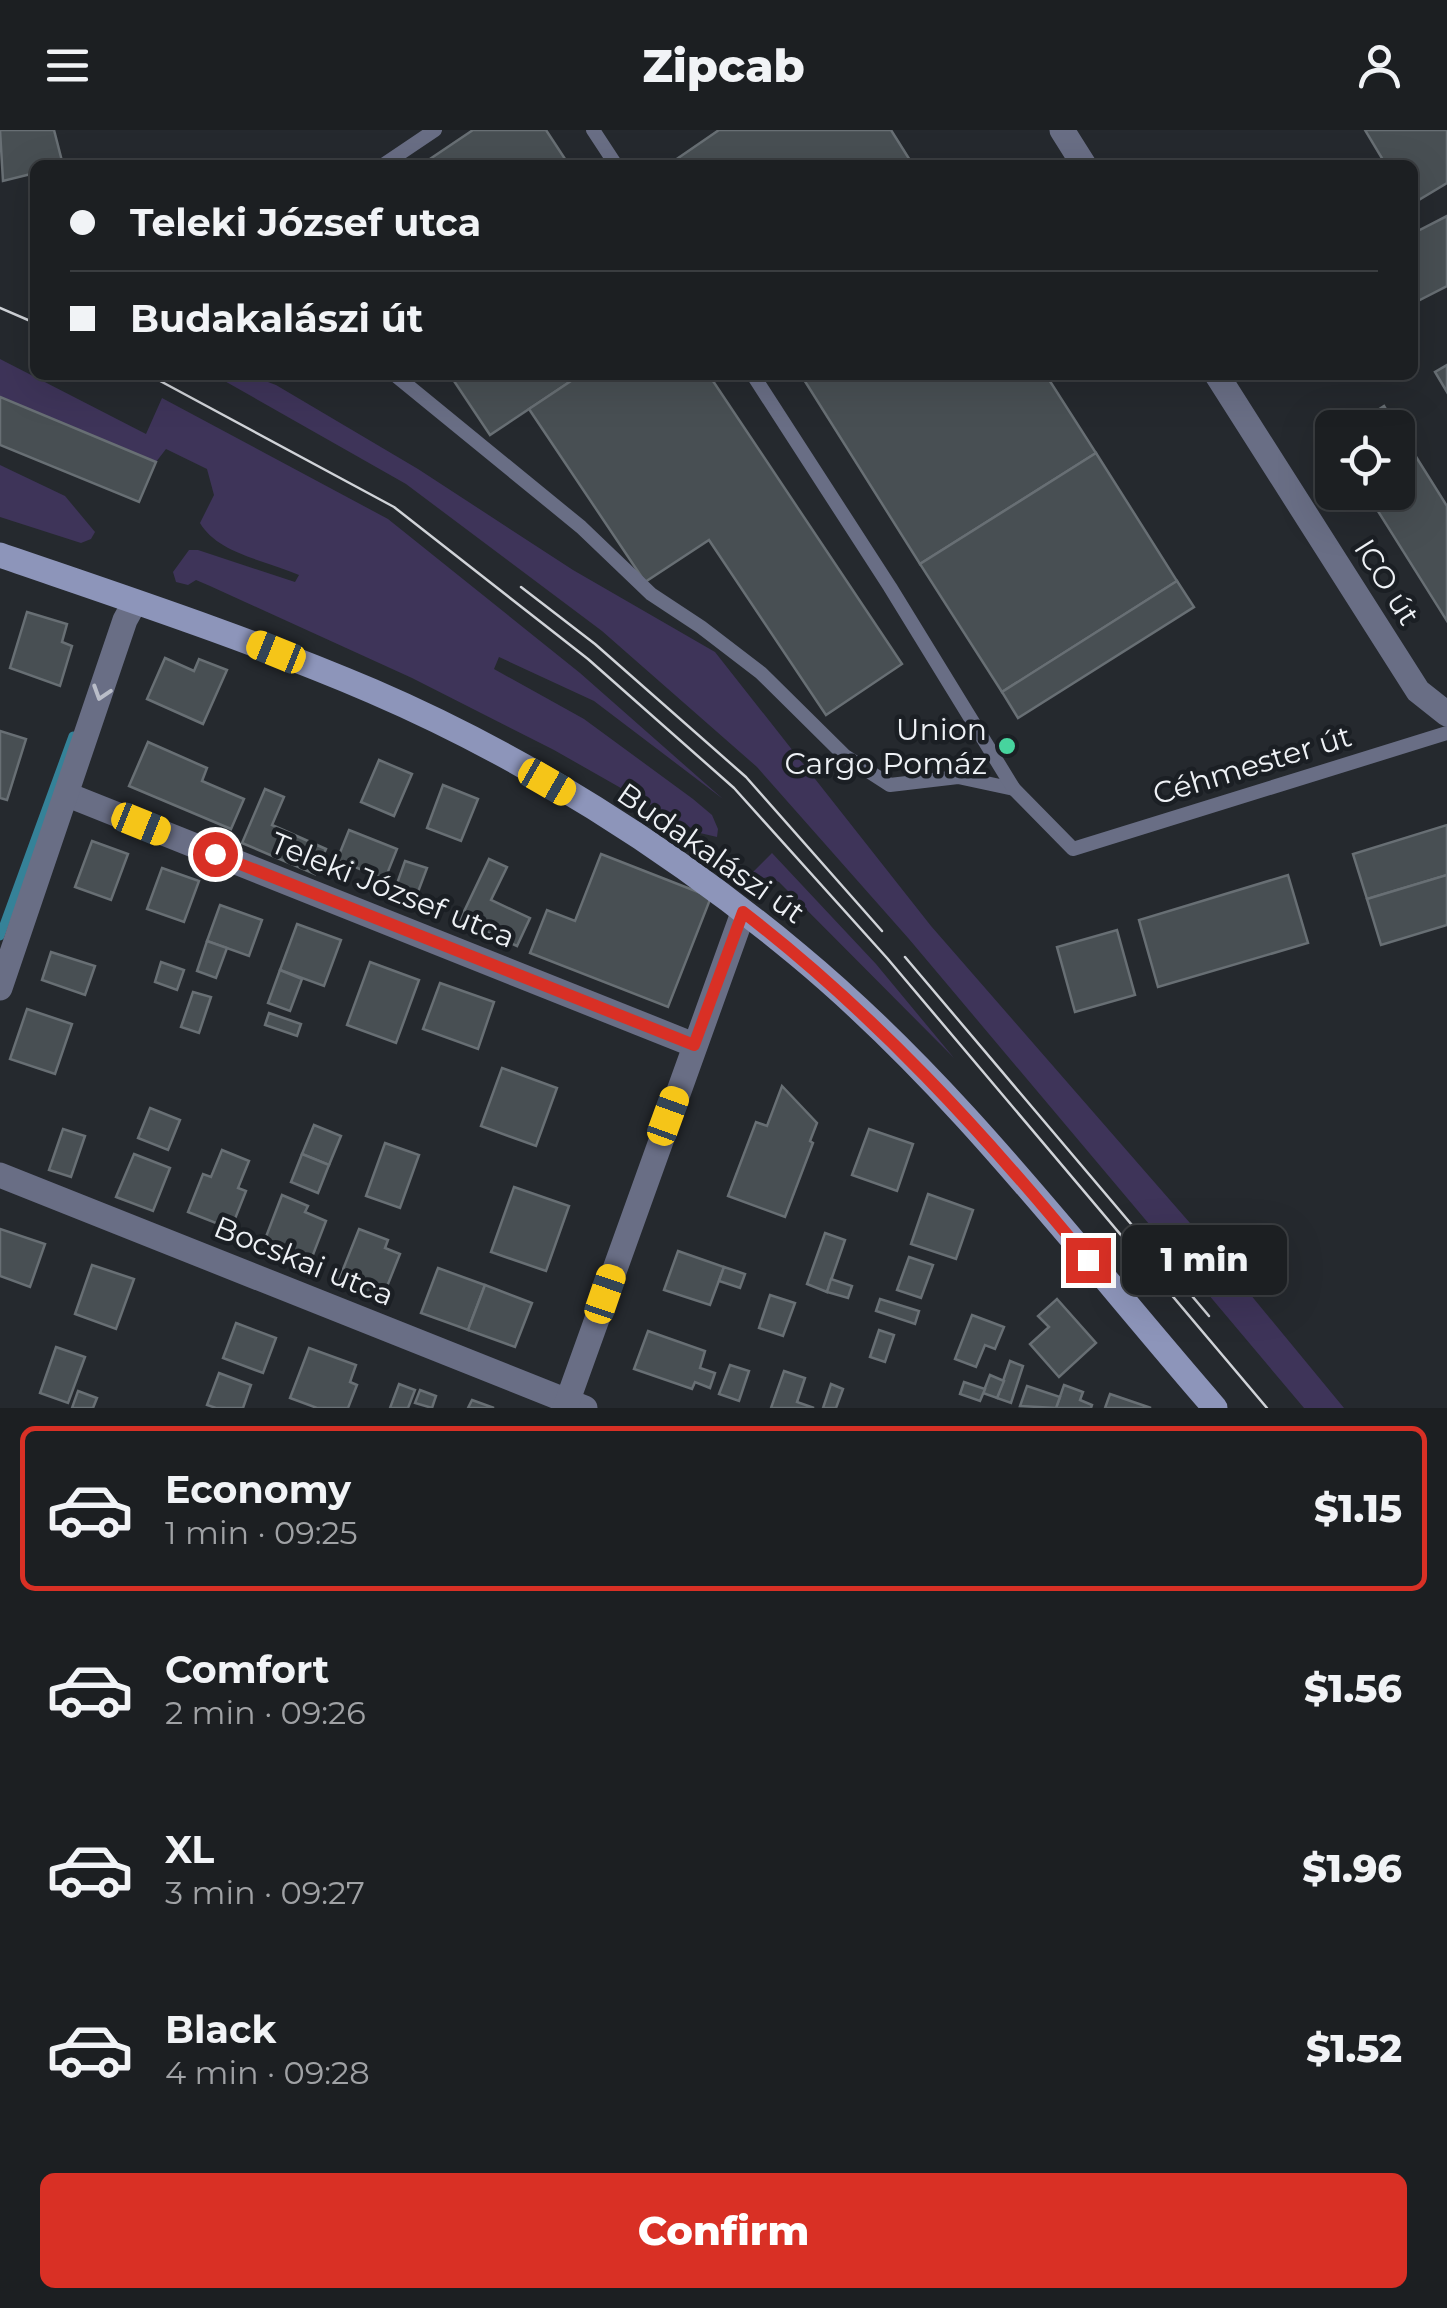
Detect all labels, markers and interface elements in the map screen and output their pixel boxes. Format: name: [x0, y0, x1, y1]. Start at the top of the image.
icon: menu: [40, 38, 95, 93]
text: Zipcab: [642, 38, 805, 93]
icon: person: [1352, 38, 1407, 93]
text: Teleki József utca: [130, 199, 481, 246]
text: Budakalászi út: [130, 295, 423, 342]
map controls: [1315, 410, 1415, 510]
button: locate: [1315, 410, 1415, 510]
street label: ICO út: [1346, 532, 1428, 632]
car: [243, 627, 309, 677]
one-way arrow: [93, 684, 113, 701]
place label: Union Cargo Pomáz: [785, 711, 987, 782]
street label: Céhmester út: [1148, 717, 1356, 813]
marker: Union Cargo Pomáz: [996, 735, 1018, 757]
car: [514, 754, 580, 810]
street label: Budakalászi út: [610, 775, 812, 931]
car: [108, 799, 174, 849]
street label: Teleki József utca: [266, 824, 520, 956]
route start: [193, 832, 238, 877]
car: [644, 1083, 692, 1149]
street label: Bocskai utca: [209, 1208, 399, 1314]
callout: 1 min: [1123, 1225, 1288, 1295]
route end: [1066, 1238, 1111, 1283]
text: 1 min: [1160, 1240, 1249, 1279]
car: [581, 1261, 629, 1327]
icon: car: [45, 1464, 135, 1554]
text: Economy: [165, 1466, 351, 1513]
text: $1.15: [1314, 1485, 1402, 1532]
text: 1 min · 09:25: [165, 1513, 358, 1552]
icon: car: [45, 1644, 135, 1734]
text: Comfort: [165, 1646, 329, 1693]
text: $1.56: [1304, 1665, 1402, 1712]
text: 2 min · 09:26: [165, 1693, 366, 1732]
icon: car: [45, 1824, 135, 1914]
text: XL: [165, 1826, 214, 1873]
text: $1.96: [1302, 1845, 1402, 1892]
text: 3 min · 09:27: [165, 1873, 365, 1912]
icon: car: [45, 2004, 135, 2094]
text: Black: [165, 2006, 276, 2053]
text: $1.52: [1306, 2025, 1402, 2072]
text: 4 min · 09:28: [165, 2053, 370, 2092]
button: Confirm: [40, 2173, 1407, 2288]

